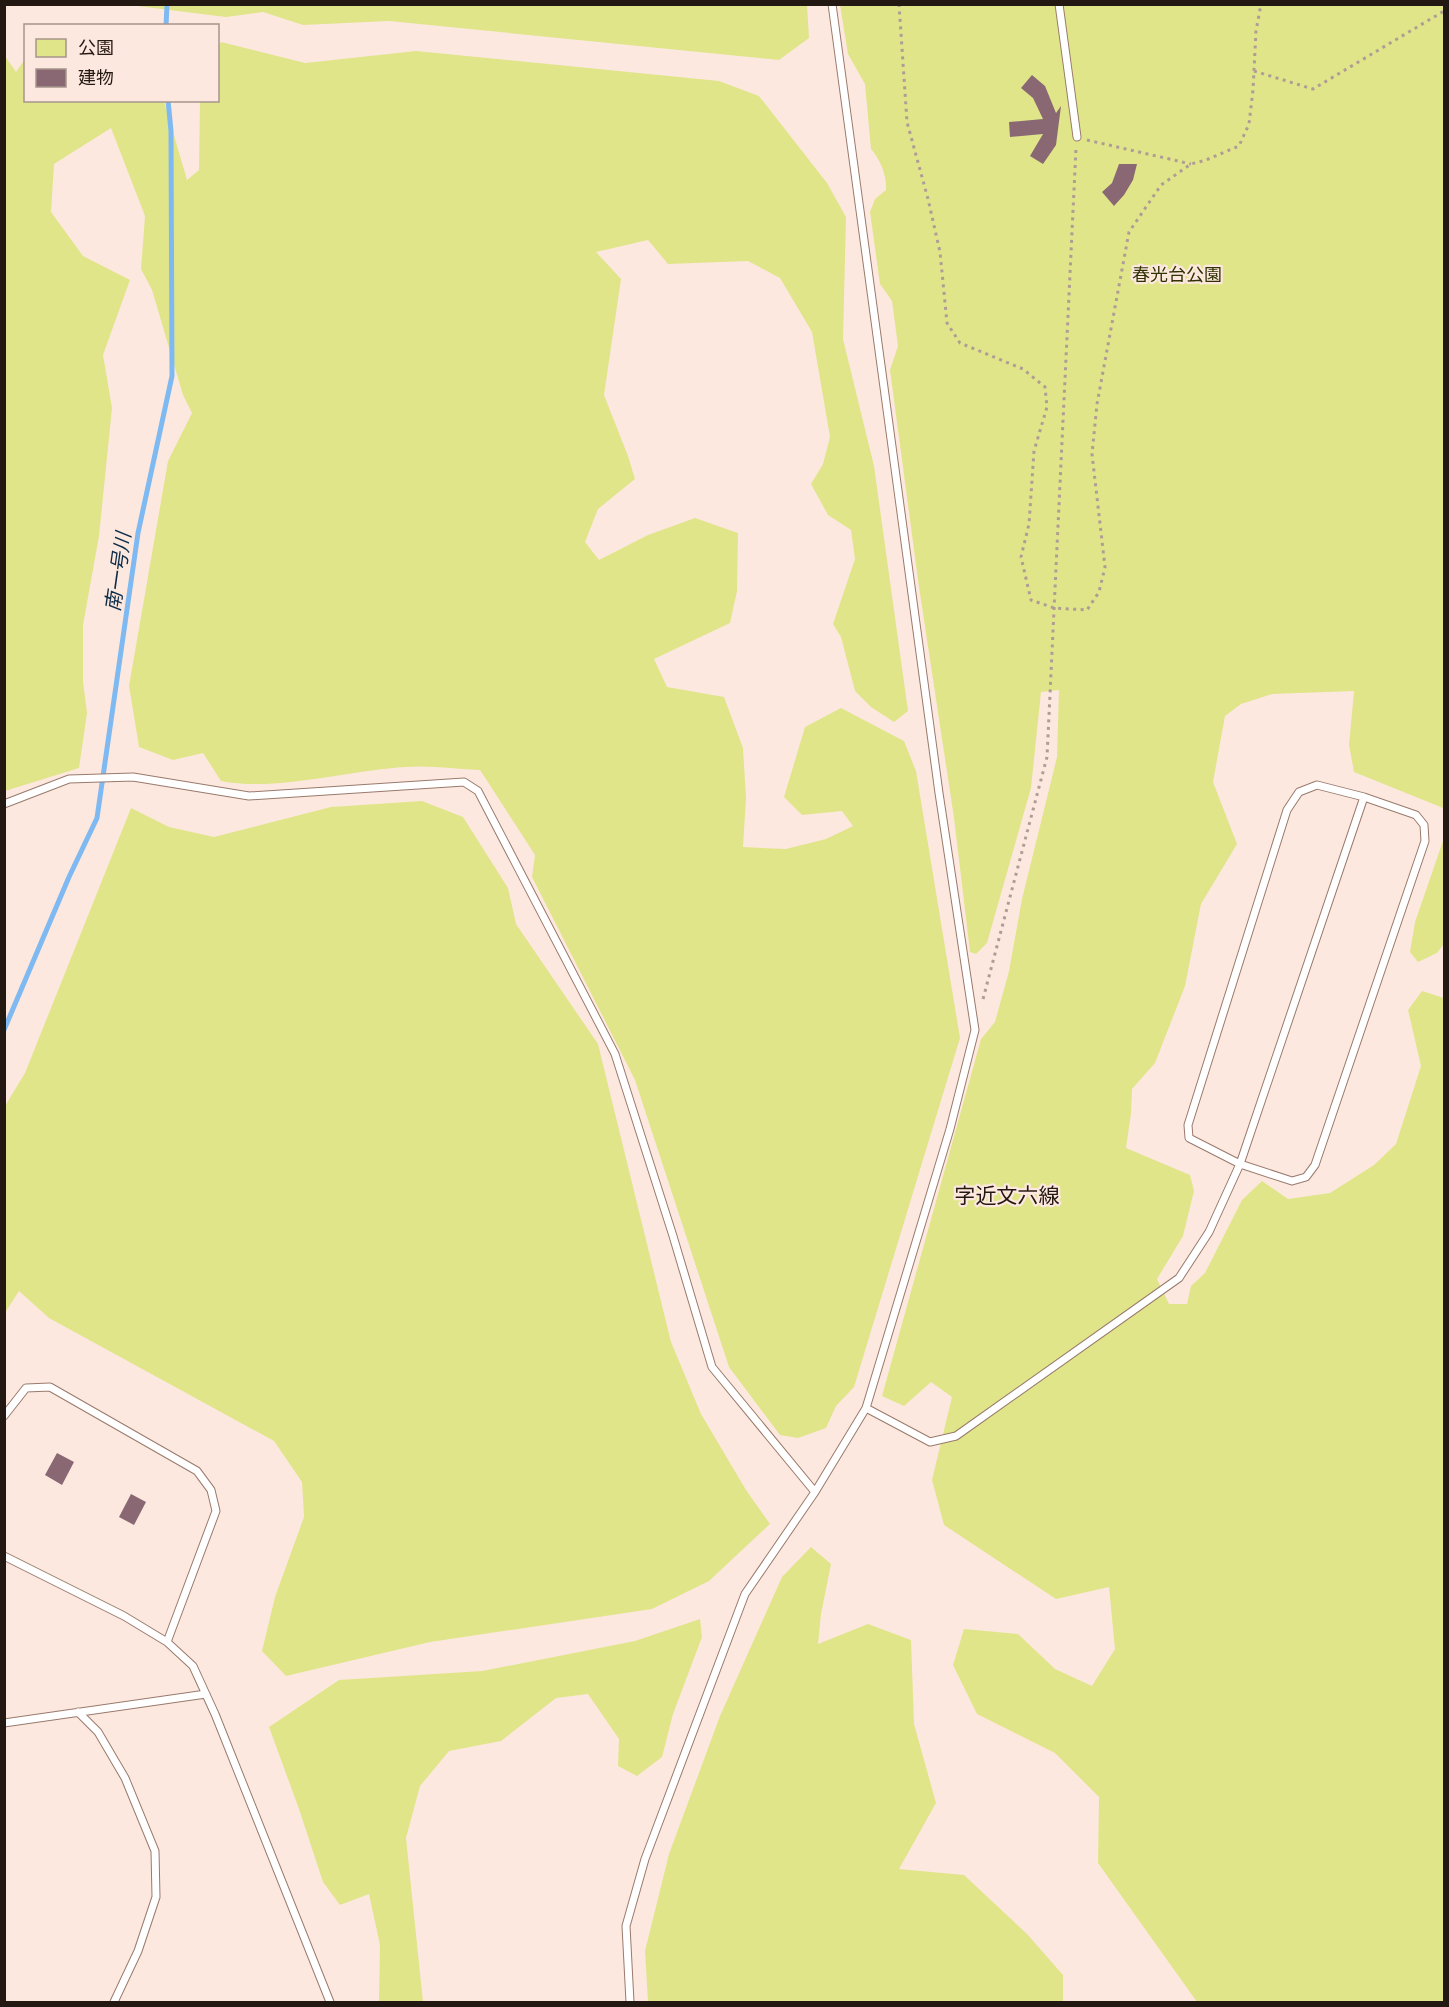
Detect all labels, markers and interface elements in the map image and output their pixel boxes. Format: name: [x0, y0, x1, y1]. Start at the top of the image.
legend: [24, 24, 219, 102]
text: 公園: [78, 36, 114, 59]
text: 建物: [78, 66, 114, 89]
park label: 春光台公園: [1132, 263, 1222, 286]
water label: 南一号川: [100, 529, 137, 613]
district label: 字近文六線: [955, 1182, 1060, 1209]

